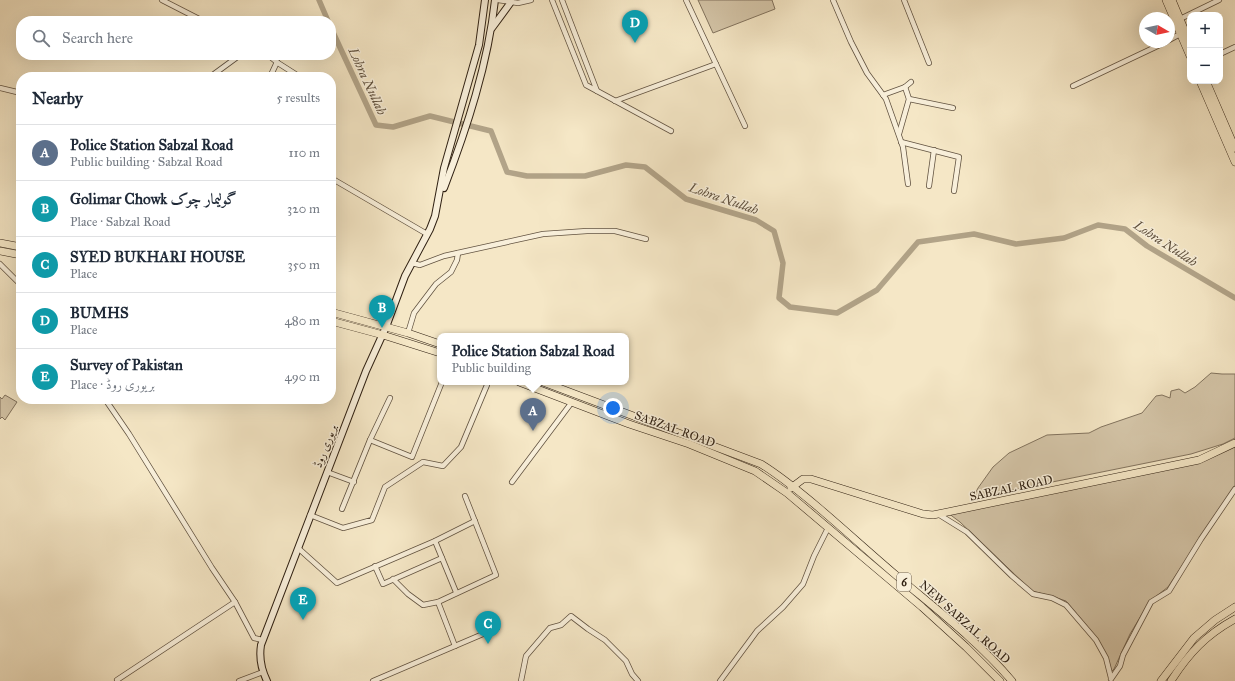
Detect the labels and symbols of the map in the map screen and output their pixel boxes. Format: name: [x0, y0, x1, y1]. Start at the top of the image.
pin: D: [622, 10, 648, 43]
north arrow: [1139, 12, 1175, 48]
water label: Lohra Nullah: [344, 44, 390, 118]
water label: Lohra Nullah: [686, 179, 761, 218]
water label: Lohra Nullah: [1130, 217, 1201, 271]
pin: B: [369, 295, 395, 328]
pin: A: [520, 398, 546, 431]
your location: [603, 398, 623, 418]
street label: SABZAL ROAD: [633, 408, 717, 450]
street label: بریوری روڈ: [310, 422, 341, 470]
street label: SABZAL ROAD: [968, 472, 1054, 504]
road number: 6: [897, 573, 911, 591]
street label: NEW SABZAL ROAD: [917, 578, 1013, 666]
pin: E: [290, 587, 316, 620]
pin: C: [475, 611, 501, 644]

